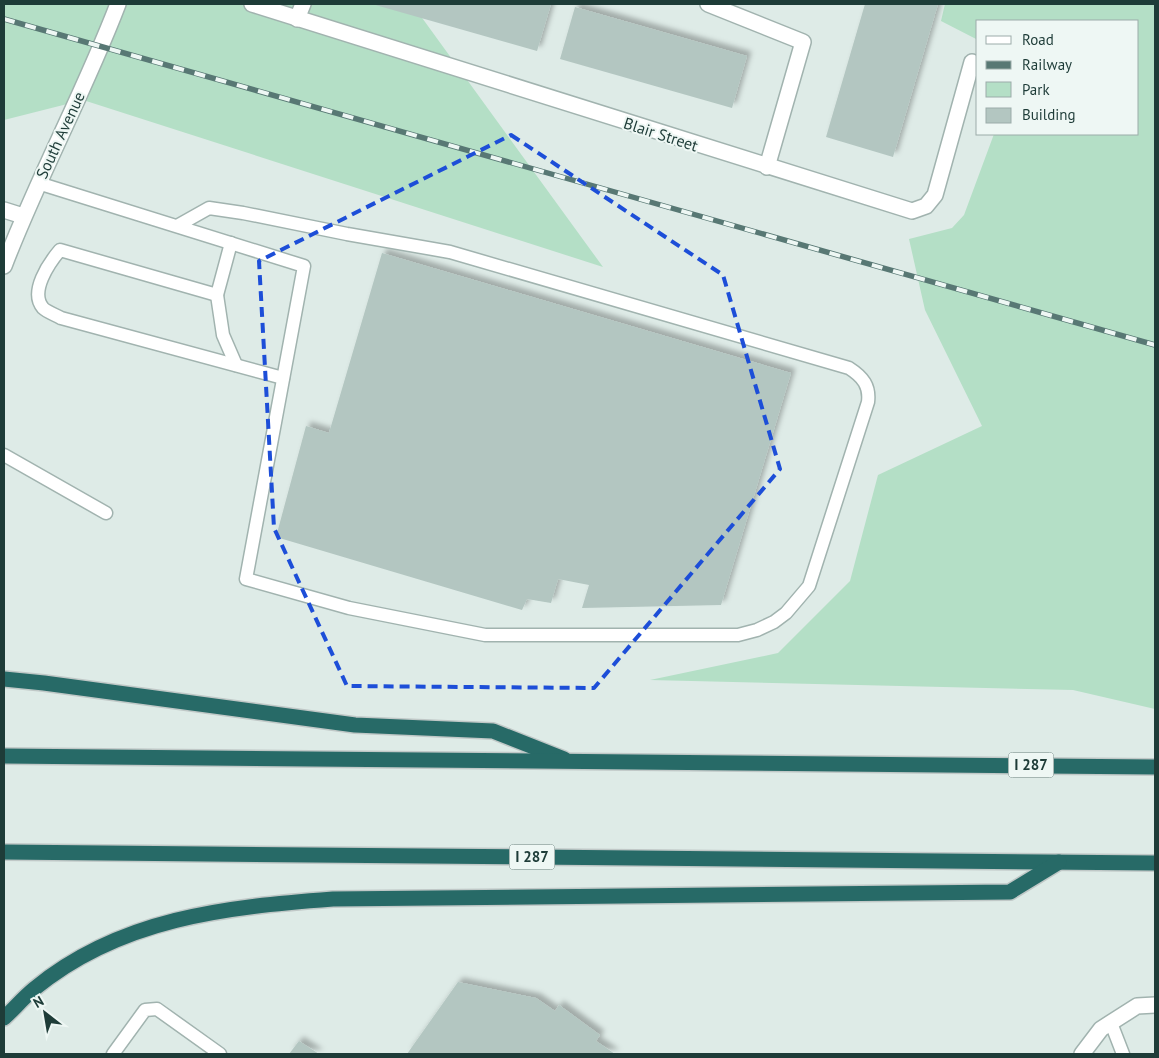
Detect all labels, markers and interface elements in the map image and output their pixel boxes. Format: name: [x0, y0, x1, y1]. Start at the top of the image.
legend: [976, 20, 1139, 135]
text: Road: [1022, 30, 1054, 49]
text: Railway: [1022, 55, 1072, 74]
text: Park: [1022, 80, 1050, 99]
street label: South Avenue: [31, 88, 89, 182]
text: Building: [1022, 105, 1076, 124]
street label: Blair Street: [621, 113, 701, 156]
road number: I 287: [1008, 752, 1054, 778]
road number: I 287: [510, 844, 554, 870]
north arrow: [20, 988, 70, 1038]
text: N: [30, 992, 47, 1012]

